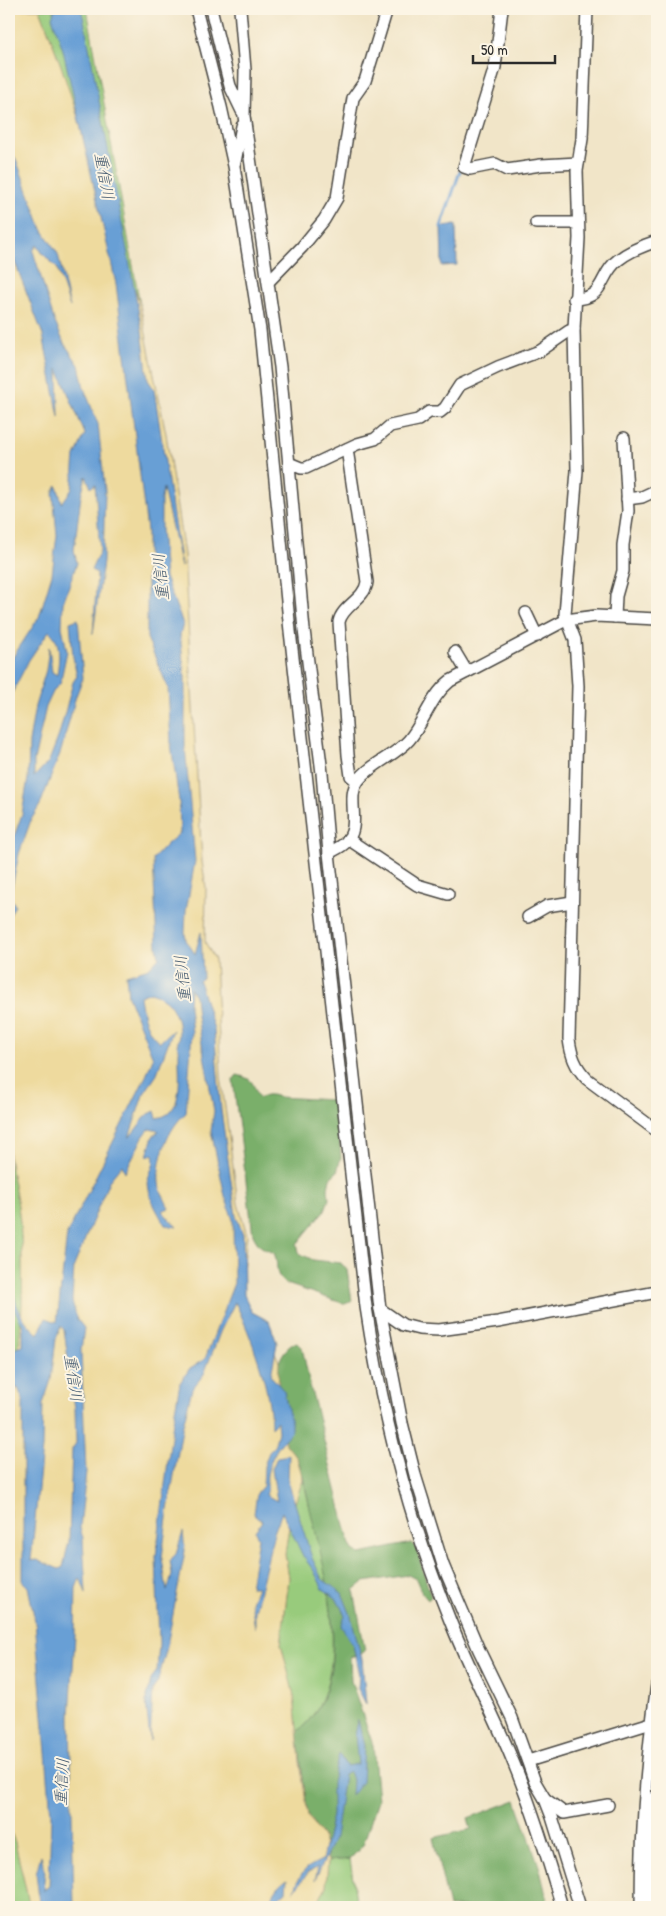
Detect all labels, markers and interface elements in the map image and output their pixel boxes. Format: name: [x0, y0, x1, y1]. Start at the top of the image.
scale bar: [473, 32, 556, 64]
text: 50 m: [481, 39, 508, 60]
water label: 重信川: [90, 150, 120, 202]
water label: 重信川: [147, 552, 173, 602]
water label: 重信川: [169, 954, 195, 1004]
water label: 重信川: [60, 1353, 88, 1403]
water label: 重信川: [49, 1757, 73, 1807]

